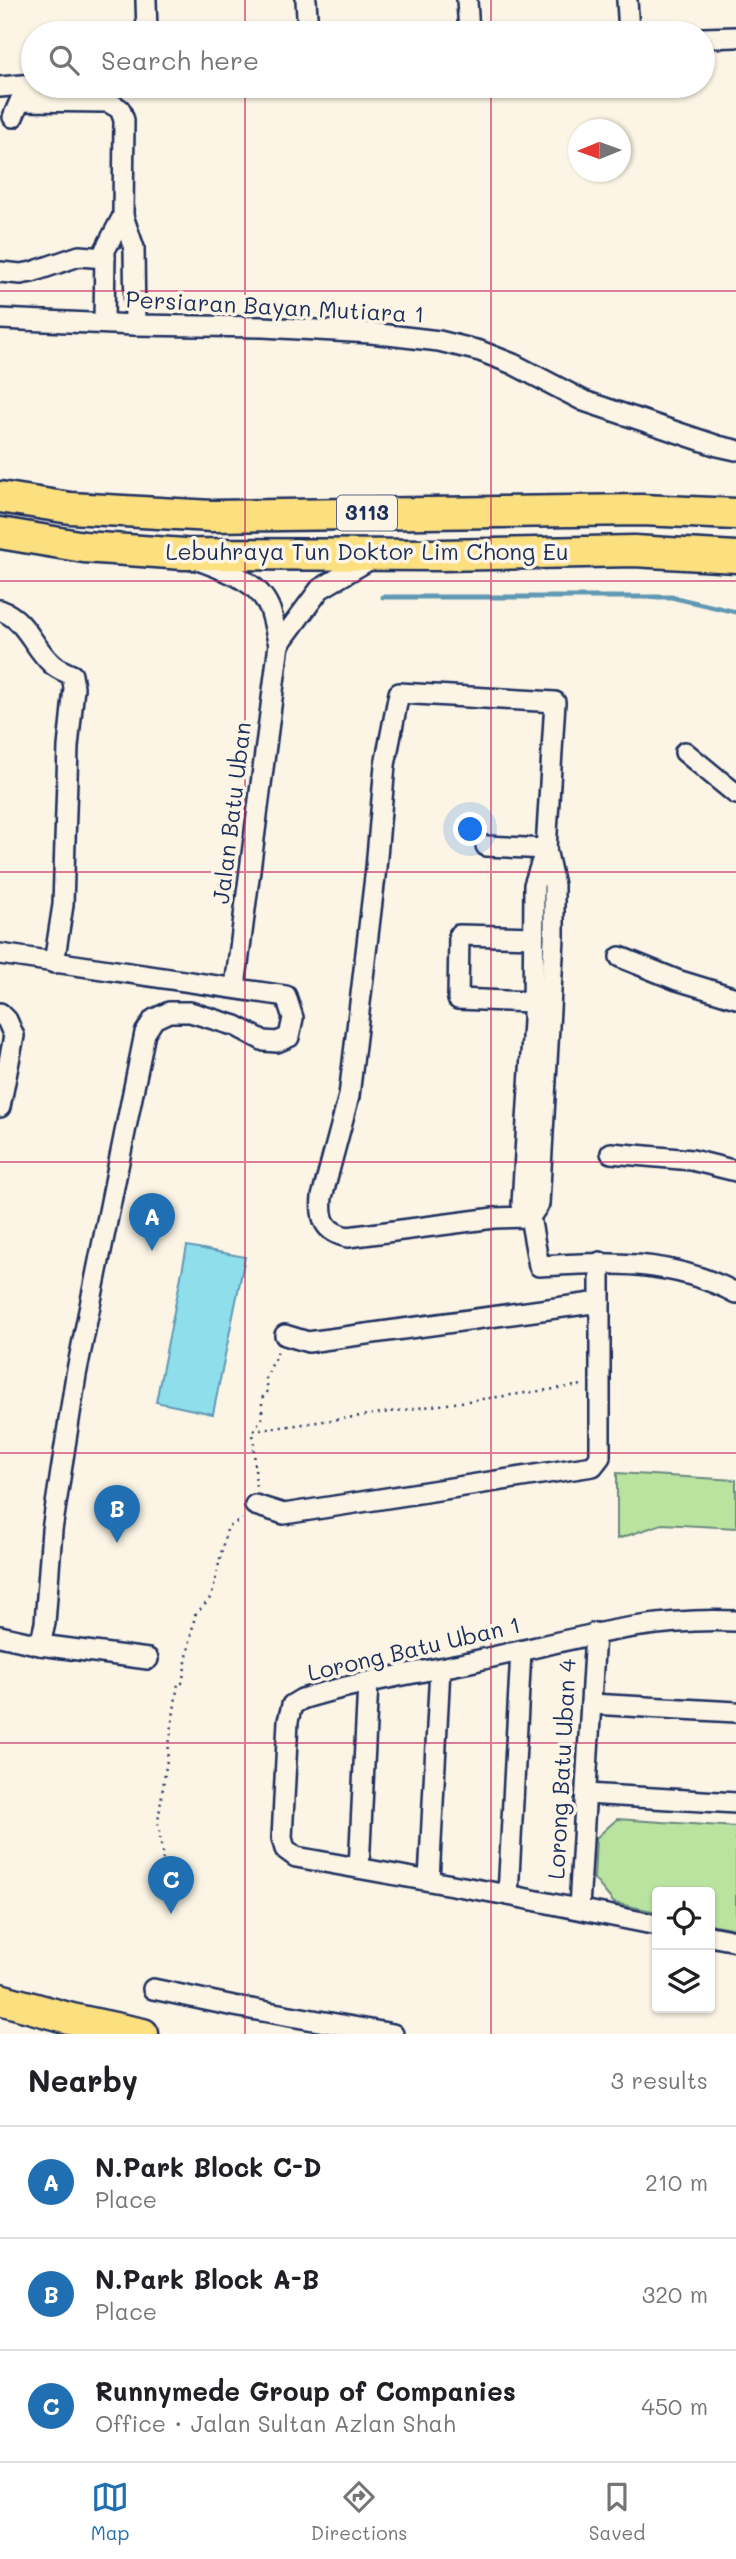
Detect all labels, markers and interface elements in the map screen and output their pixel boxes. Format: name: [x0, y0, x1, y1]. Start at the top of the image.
search box: [21, 21, 715, 98]
icon: search: [45, 41, 83, 79]
text: Search here: [101, 43, 259, 77]
north arrow: [568, 119, 631, 182]
street label: Persiaran Bayan Mutiara 1: [125, 283, 425, 329]
road number: 3113: [337, 496, 397, 530]
street label: Lebuhraya Tun Doktor Lim Chong Eu: [166, 536, 568, 566]
street label: Jalan Batu Uban: [205, 720, 257, 905]
your location: [453, 812, 487, 846]
pin: A: [129, 1193, 175, 1251]
pin: B: [94, 1485, 140, 1543]
street label: Lorong Batu Uban 1: [304, 1609, 523, 1687]
street label: Lorong Batu Uban 4: [540, 1657, 582, 1880]
pin: C: [148, 1856, 194, 1914]
map controls: [652, 1887, 715, 2013]
button: locate: [652, 1887, 715, 1950]
button: layers: [652, 1950, 715, 2013]
text: Nearby: [28, 2060, 138, 2100]
text: 3 results: [611, 2065, 708, 2095]
text: N.Park Block C-D: [95, 2150, 322, 2184]
text: A: [43, 2167, 59, 2197]
text: 210 m: [645, 2167, 708, 2197]
text: Place: [95, 2184, 157, 2214]
text: N.Park Block A-B: [95, 2262, 319, 2296]
text: B: [43, 2279, 59, 2309]
text: 320 m: [642, 2279, 708, 2309]
text: Place: [95, 2296, 157, 2326]
text: Runnymede Group of Companies: [95, 2374, 516, 2408]
text: C: [42, 2391, 60, 2421]
text: 450 m: [641, 2391, 708, 2421]
text: Office · Jalan Sultan Azlan Shah: [95, 2408, 456, 2438]
tab: Map: [91, 2478, 129, 2545]
tab: Directions: [311, 2478, 407, 2545]
tab: Saved: [589, 2478, 645, 2545]

